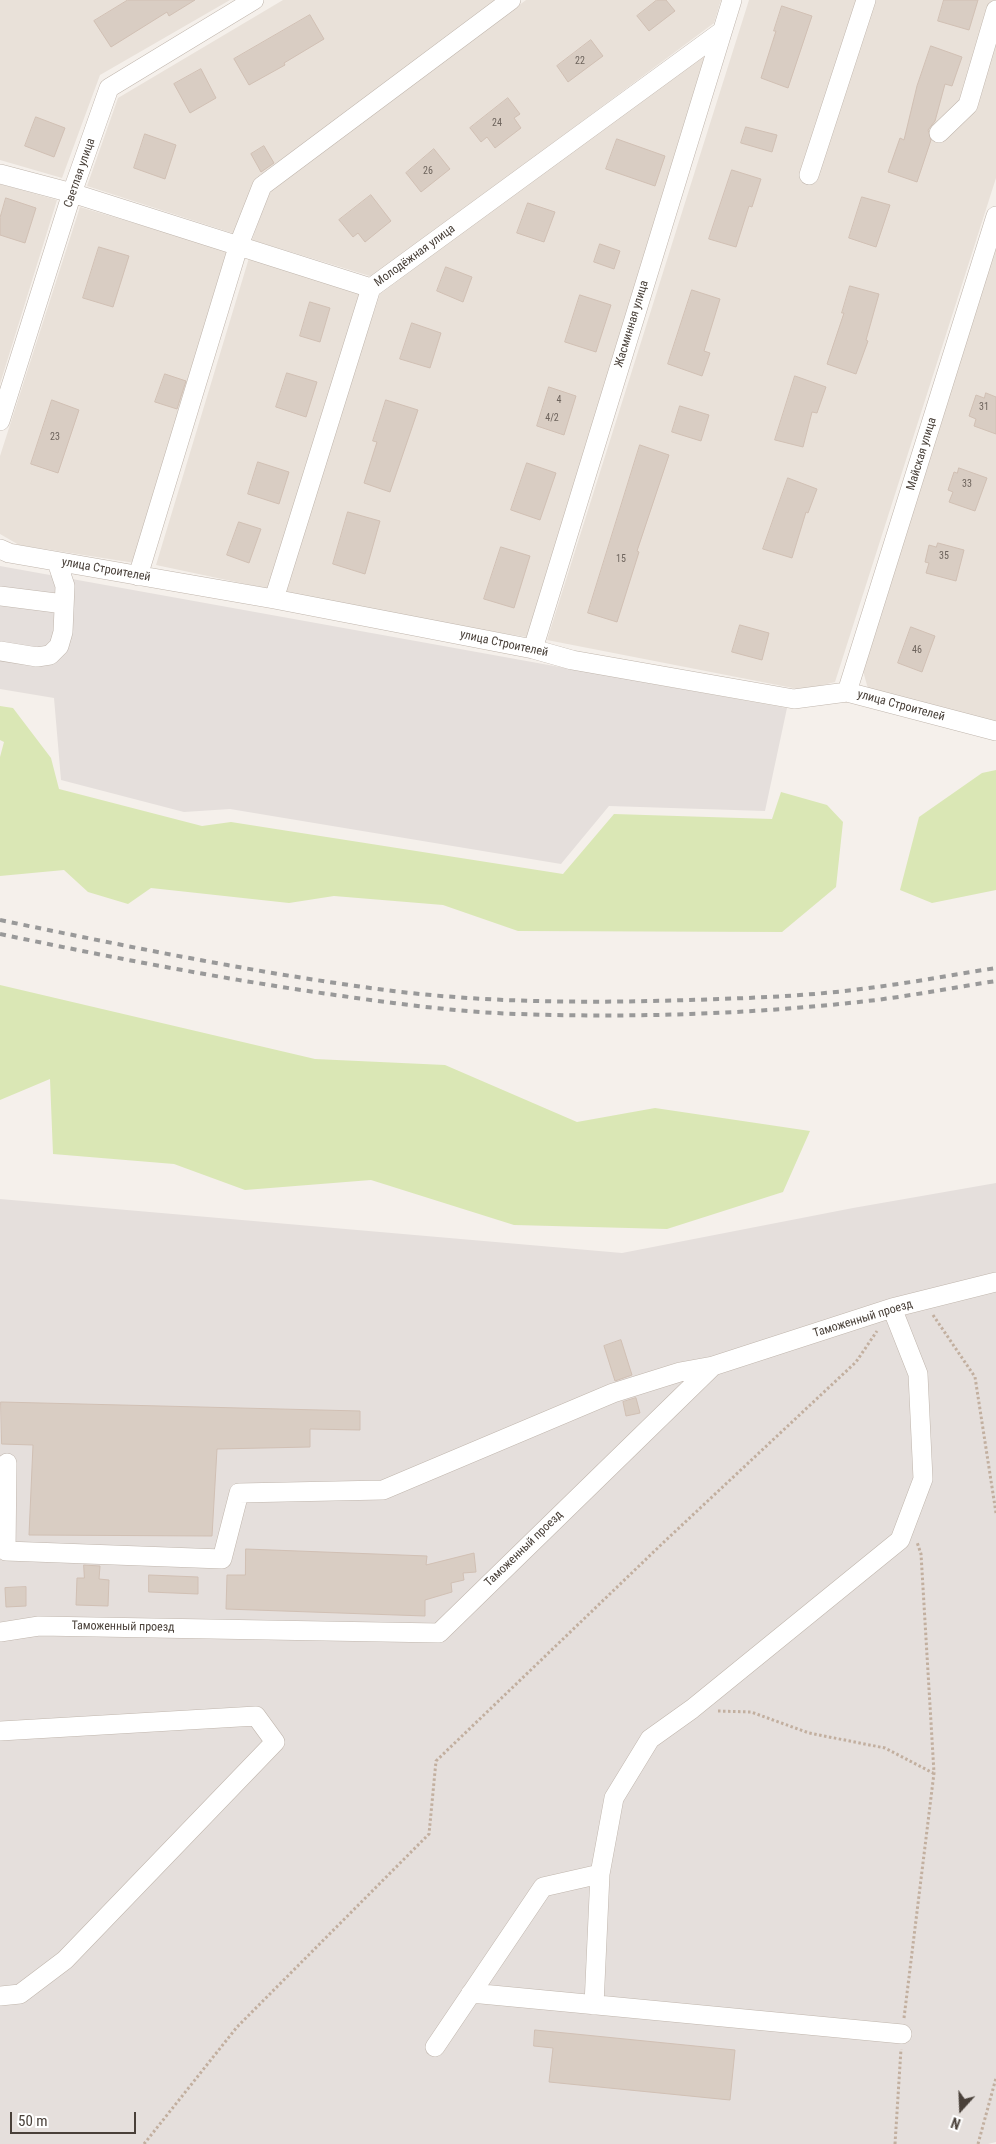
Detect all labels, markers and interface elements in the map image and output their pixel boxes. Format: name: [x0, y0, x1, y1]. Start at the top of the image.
house number: 22: [575, 55, 585, 67]
house number: 24: [492, 117, 502, 129]
street label: Светлая улица: [61, 136, 99, 210]
house number: 26: [423, 165, 433, 177]
street label: Молодёжная улица: [372, 222, 458, 290]
street label: Жасминная улица: [612, 279, 652, 369]
house number: 4: [557, 394, 561, 406]
house number: 31: [979, 401, 989, 413]
house number: 4/2: [545, 412, 559, 424]
street label: Майская улица: [904, 416, 940, 492]
house number: 23: [50, 431, 60, 443]
house number: 33: [962, 478, 972, 490]
house number: 35: [939, 550, 949, 562]
house number: 15: [616, 553, 626, 565]
street label: улица Строителей: [60, 555, 152, 585]
street label: улица Строителей: [459, 628, 549, 660]
house number: 46: [912, 644, 922, 656]
street label: улица Строителей: [856, 687, 946, 725]
street label: Таможенный проезд: [812, 1297, 914, 1341]
street label: Таможенный проезд: [482, 1508, 566, 1590]
street label: Таможенный проезд: [71, 1619, 175, 1635]
north arrow: [936, 2084, 986, 2134]
scale bar: [12, 2102, 139, 2134]
text: 50 m: [18, 2112, 48, 2130]
text: N: [949, 2114, 963, 2132]

